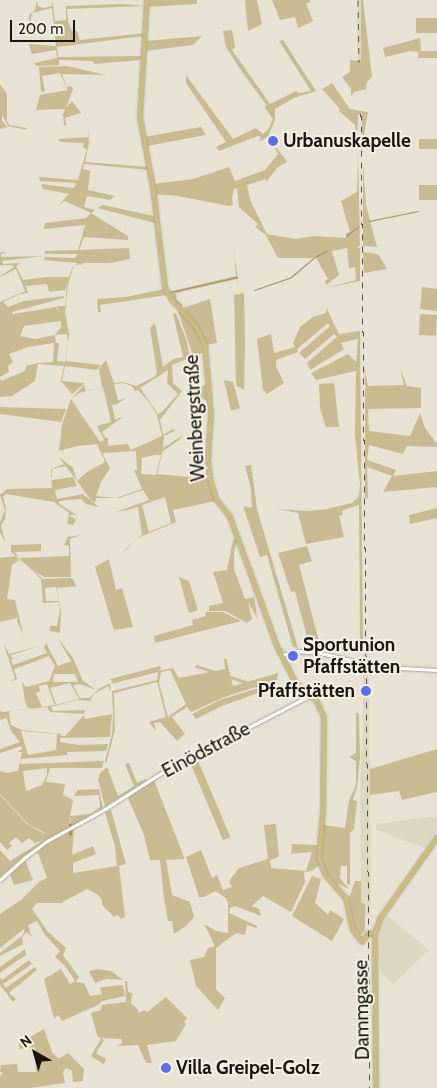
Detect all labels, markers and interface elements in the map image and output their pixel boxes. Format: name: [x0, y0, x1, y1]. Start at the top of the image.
scale bar: [12, 10, 78, 42]
text: 200 m: [18, 20, 63, 38]
place label: Urbanuskapelle: [283, 130, 411, 152]
marker: Urbanuskapelle: [267, 135, 279, 147]
street label: Weinbergstraße: [180, 354, 210, 482]
place label: Sportunion Pfaffstätten: [303, 634, 400, 678]
marker: Sportunion Pfaffstätten: [287, 650, 299, 662]
place label: Pfaffstätten: [258, 680, 355, 702]
marker: Pfaffstätten: [359, 684, 373, 698]
street label: Einödstraße: [158, 717, 254, 783]
street label: Dammgasse: [350, 960, 374, 1060]
north arrow: [10, 1028, 60, 1078]
text: N: [16, 1031, 35, 1051]
place label: Villa Greipel-Golz: [176, 1057, 320, 1079]
marker: Villa Greipel-Golz: [160, 1062, 172, 1074]

